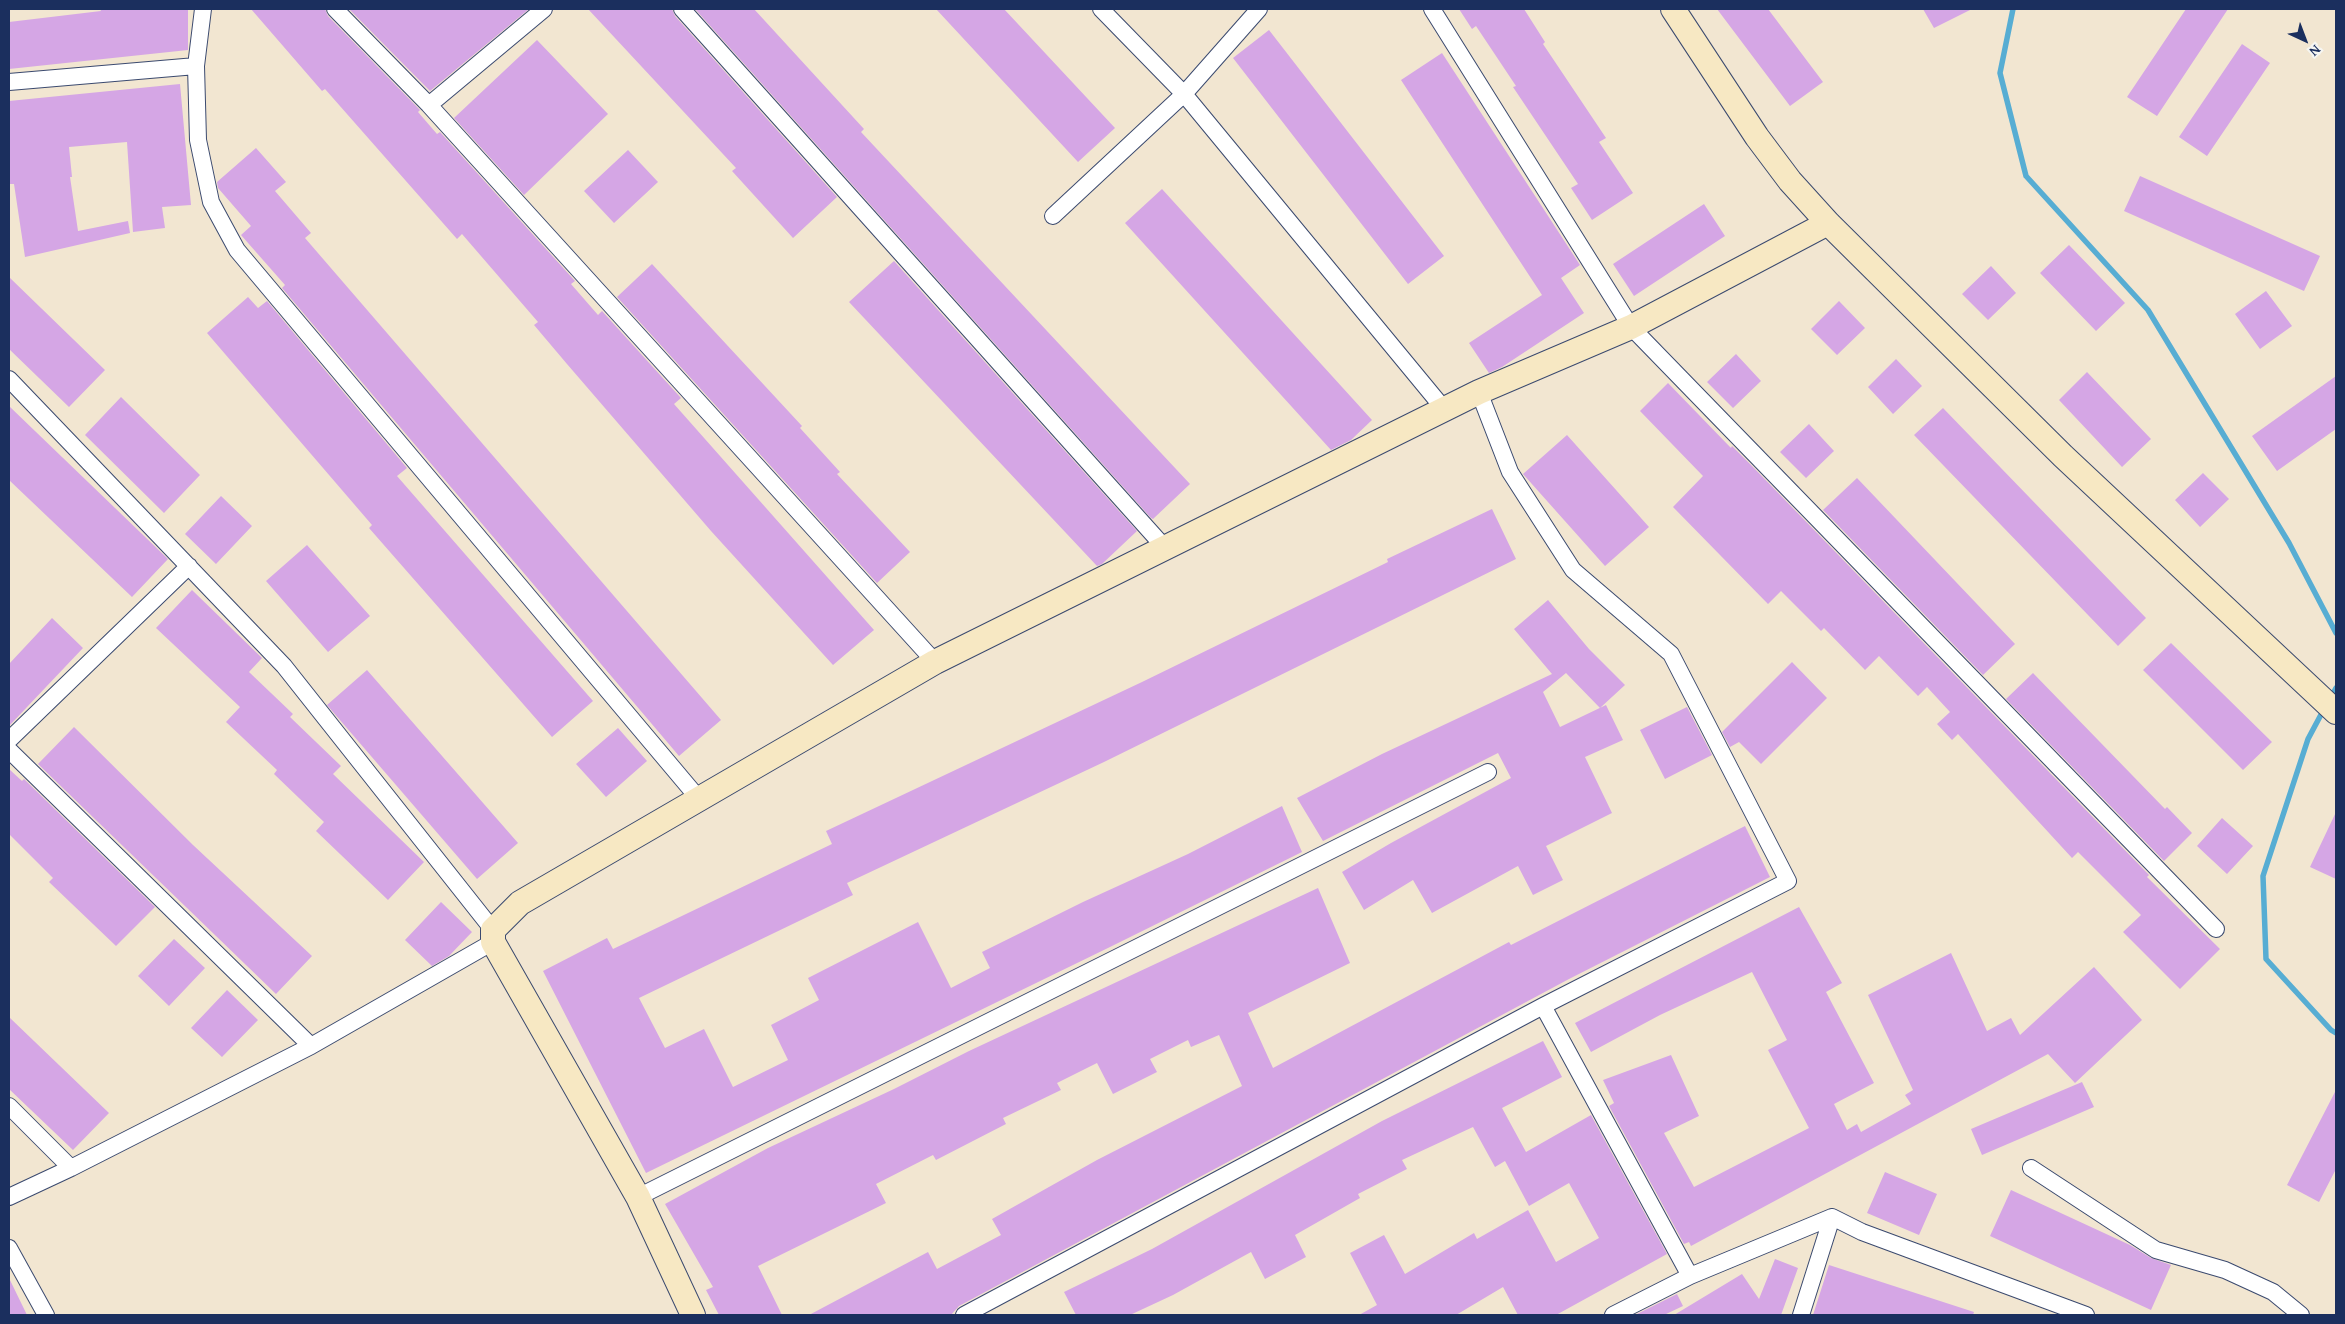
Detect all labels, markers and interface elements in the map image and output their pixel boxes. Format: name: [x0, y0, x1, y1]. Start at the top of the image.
north arrow: [2280, 15, 2330, 65]
text: N: [2305, 40, 2325, 61]

